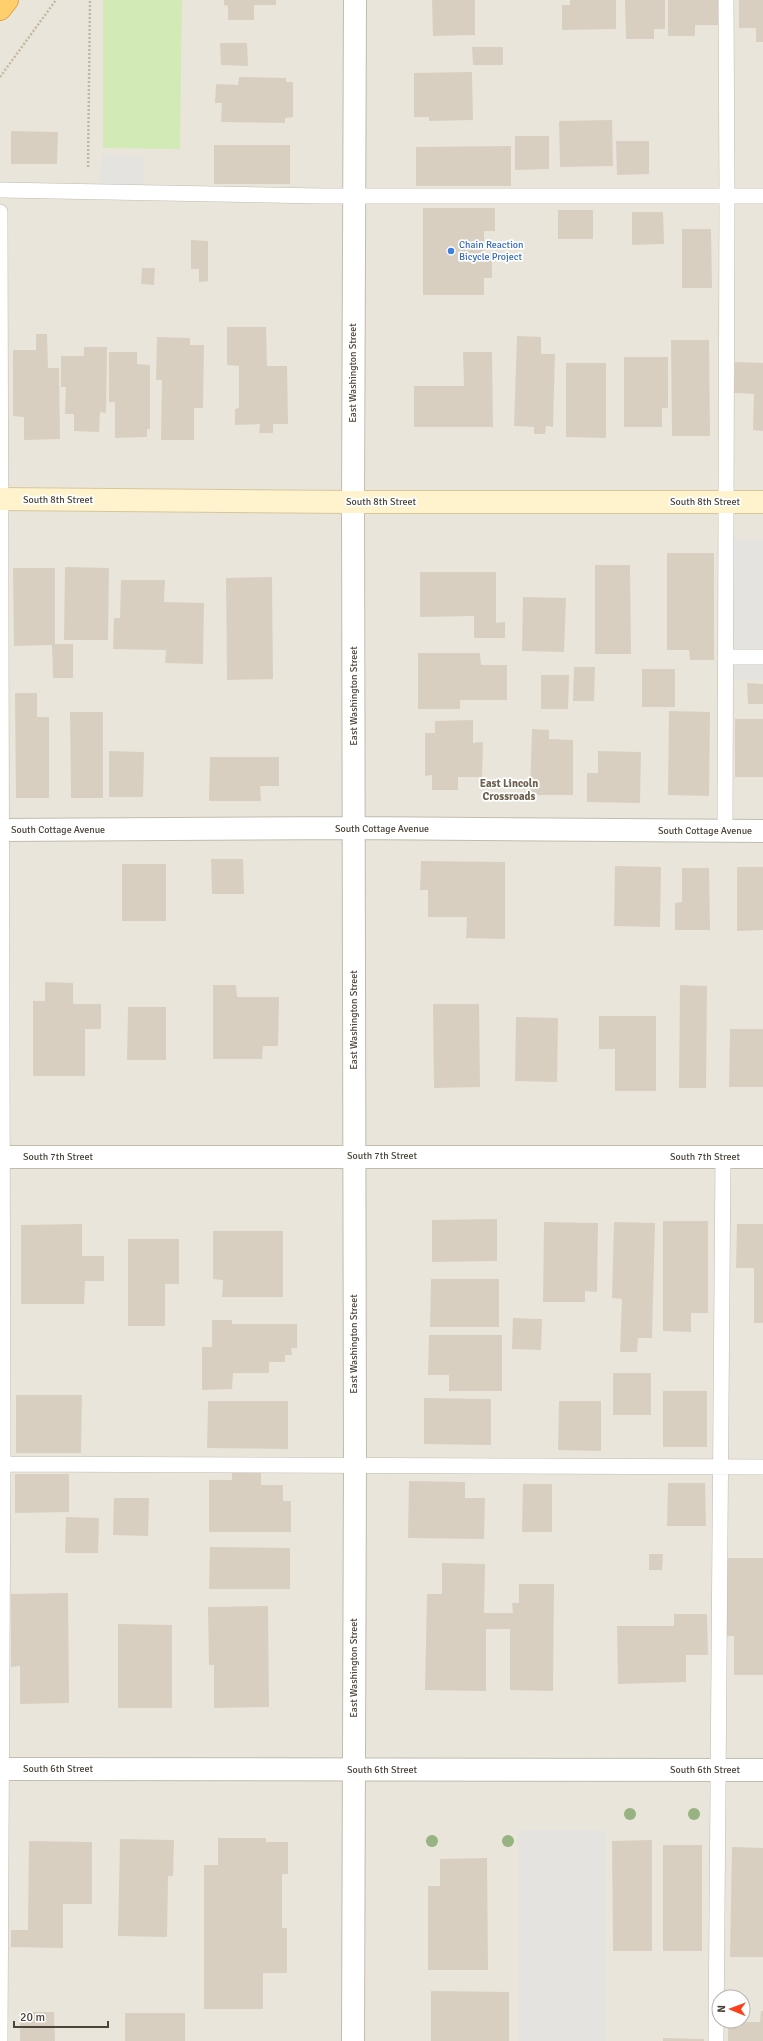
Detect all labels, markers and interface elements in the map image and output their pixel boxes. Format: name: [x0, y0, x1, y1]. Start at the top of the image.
place label: Chain Reaction Bicycle Project: [459, 239, 524, 263]
marker: Chain Reaction Bicycle Project: [446, 246, 456, 256]
street label: East Washington Street: [347, 323, 359, 423]
street label: South 8th Street: [23, 494, 93, 506]
street label: South 8th Street: [346, 496, 416, 508]
street label: South 8th Street: [670, 496, 740, 508]
street label: East Washington Street: [348, 646, 360, 746]
district label: East Lincoln Crossroads: [480, 777, 538, 803]
street label: South Cottage Avenue: [335, 823, 429, 835]
street label: South Cottage Avenue: [11, 824, 105, 836]
street label: South Cottage Avenue: [658, 825, 752, 837]
street label: East Washington Street: [348, 970, 360, 1070]
street label: South 7th Street: [347, 1150, 417, 1162]
street label: South 7th Street: [23, 1151, 93, 1163]
street label: South 7th Street: [670, 1151, 740, 1163]
street label: East Washington Street: [348, 1294, 360, 1394]
street label: East Washington Street: [348, 1618, 360, 1718]
street label: South 6th Street: [23, 1763, 93, 1775]
street label: South 6th Street: [347, 1764, 417, 1776]
street label: South 6th Street: [670, 1764, 740, 1776]
north arrow: [711, 1989, 751, 2029]
scale bar: [14, 2003, 108, 2029]
text: N: [715, 2005, 728, 2013]
text: 20 m: [20, 2010, 45, 2025]

